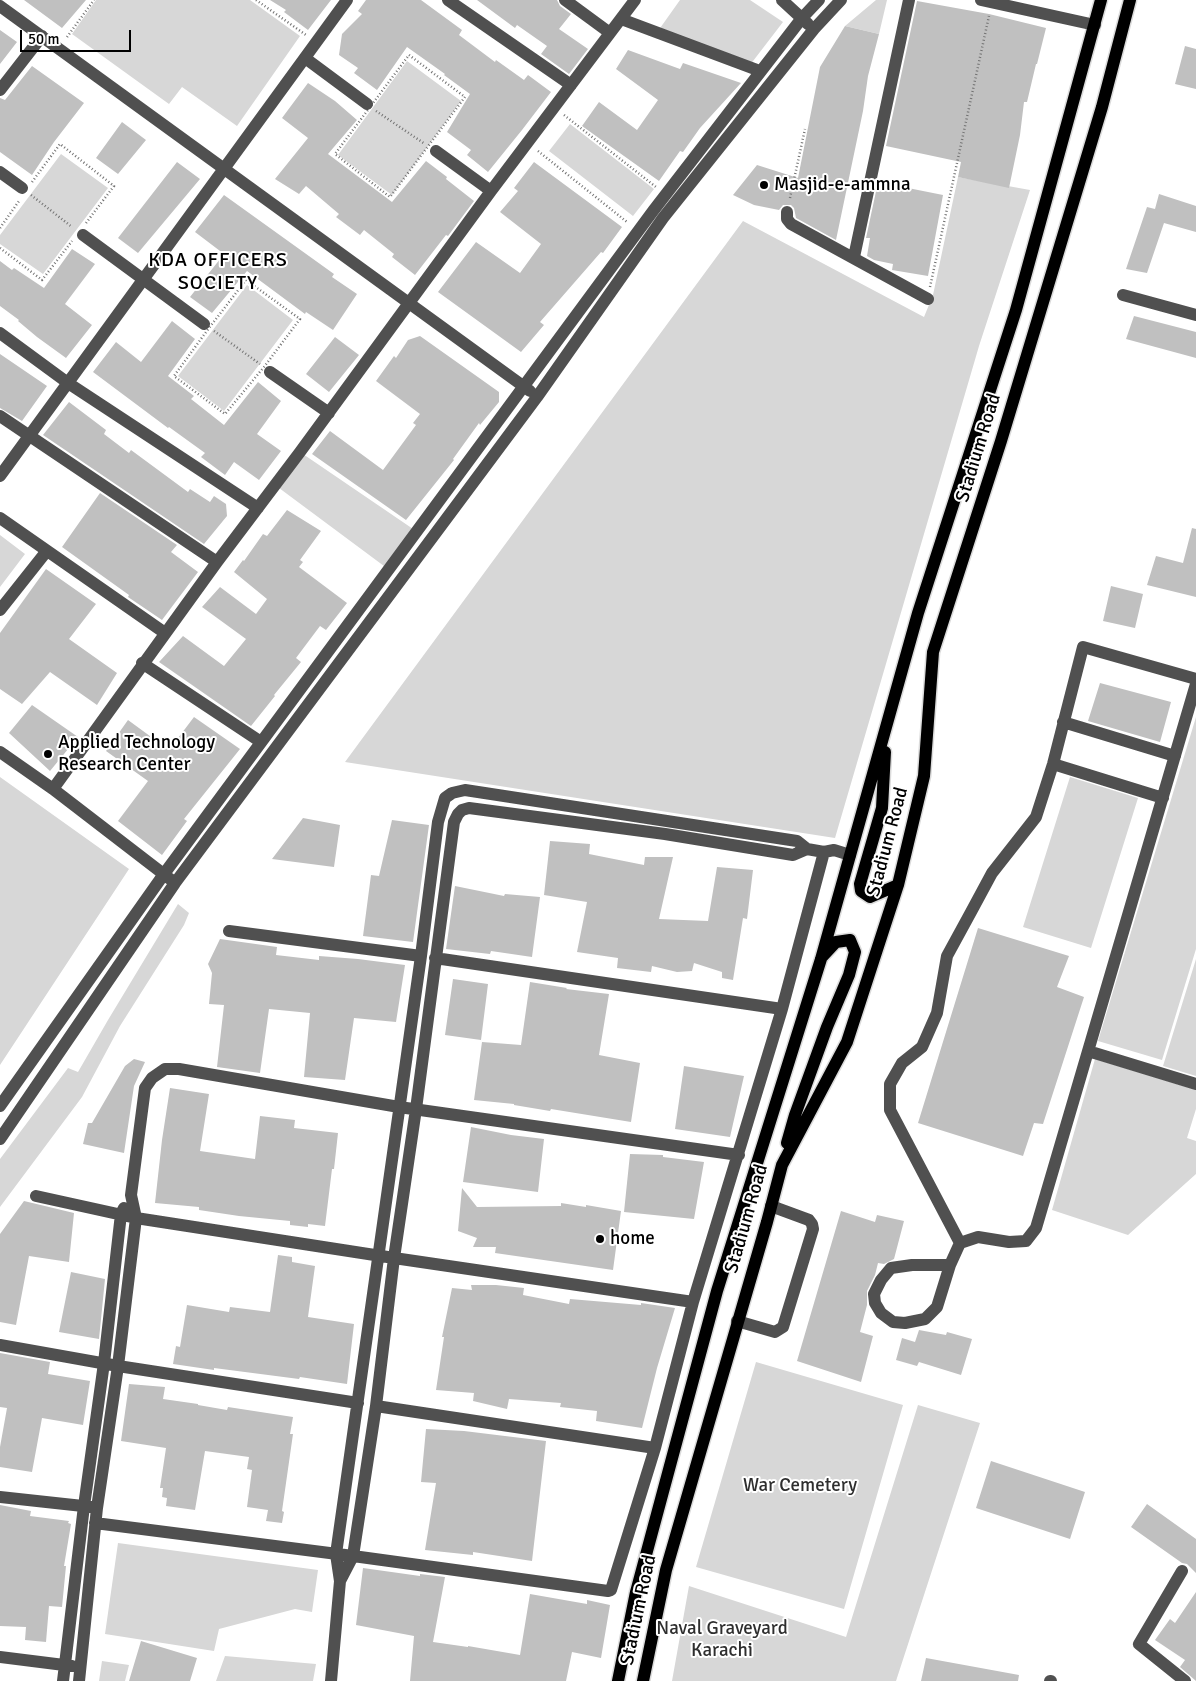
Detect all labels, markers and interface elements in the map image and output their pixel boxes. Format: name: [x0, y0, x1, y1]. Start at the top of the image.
scale bar: [22, 20, 134, 52]
text: 50 m: [28, 30, 59, 48]
place label: Masjid-e-ammna: [774, 174, 911, 196]
marker: Masjid-e-ammna: [758, 179, 770, 191]
district label: KDA OFFICERS SOCIETY: [147, 249, 289, 296]
street label: Stadium Road: [952, 391, 1006, 505]
place label: Applied Technology Research Center: [58, 732, 215, 776]
marker: Applied Technology Research Center: [42, 748, 54, 760]
street label: Stadium Road: [862, 785, 914, 899]
street label: Stadium Road: [721, 1162, 773, 1276]
place label: home: [610, 1228, 655, 1250]
marker: home: [594, 1233, 606, 1245]
park label: War Cemetery: [743, 1475, 857, 1497]
street label: Stadium Road: [616, 1553, 662, 1667]
park label: Naval Graveyard Karachi: [656, 1618, 788, 1662]

